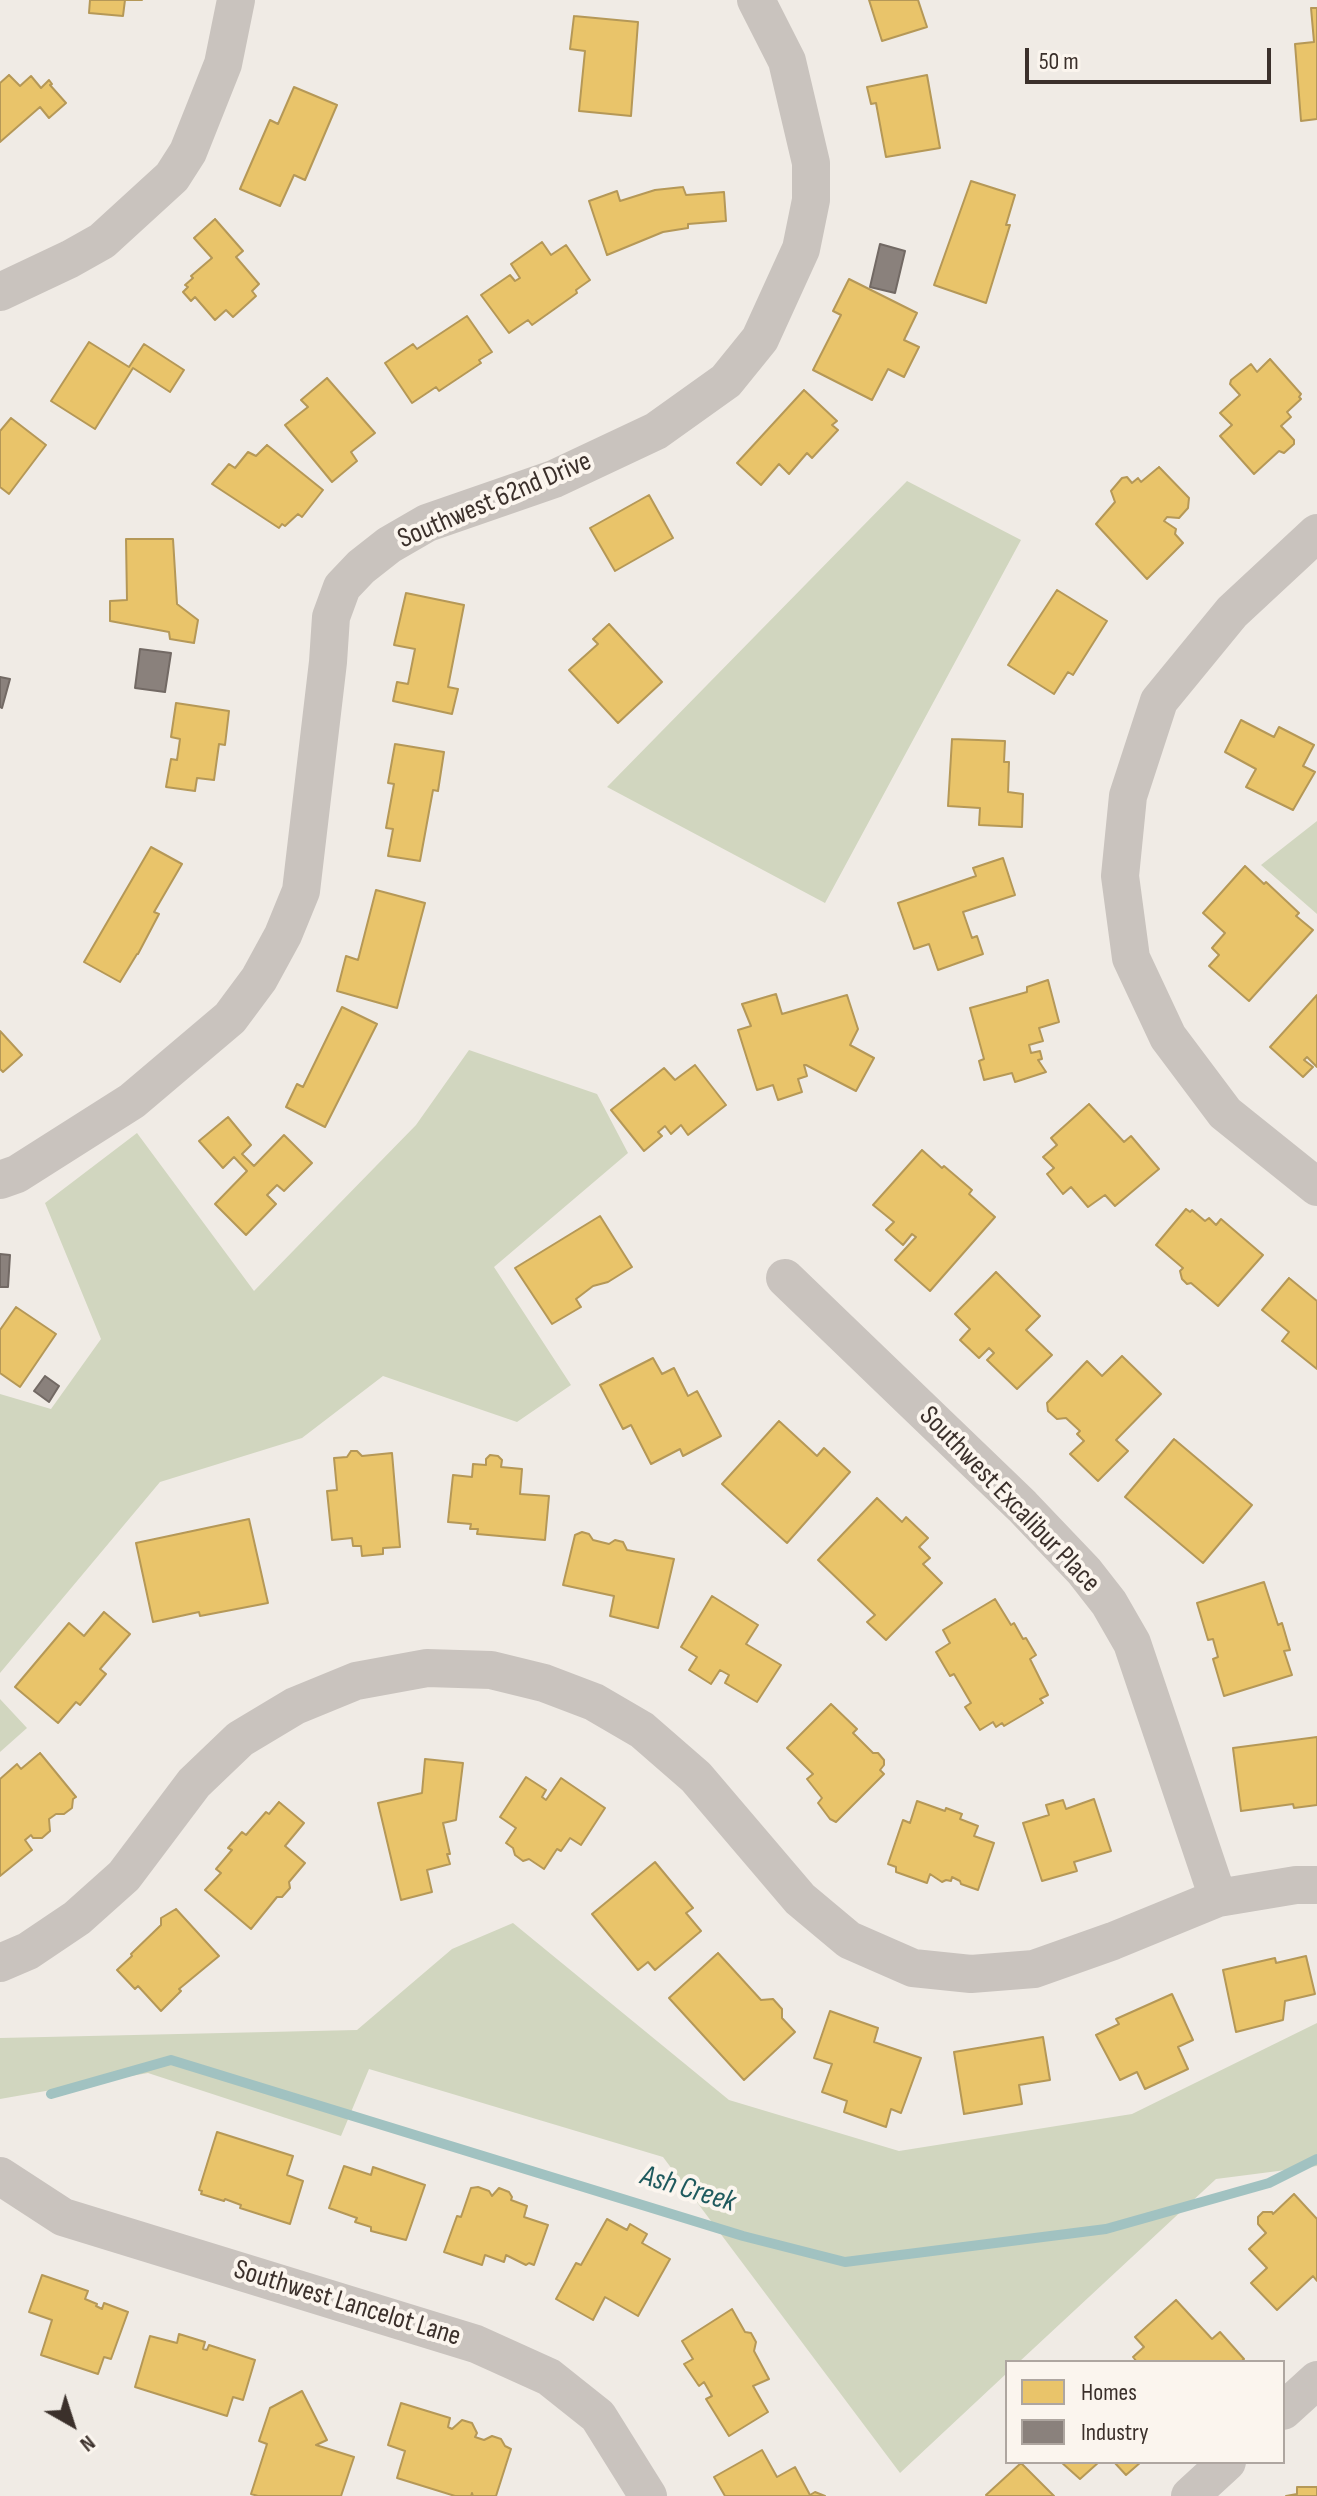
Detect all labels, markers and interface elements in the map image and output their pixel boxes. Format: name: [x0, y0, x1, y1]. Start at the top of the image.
scale bar: [1029, 32, 1275, 82]
text: 50 m: [1039, 47, 1079, 76]
street label: Southwest 62nd Drive: [393, 445, 597, 557]
street label: Southwest Excalibur Place: [912, 1400, 1106, 1600]
water label: Ash Creek: [636, 2159, 740, 2221]
street label: Southwest Lancelot Lane: [230, 2254, 464, 2354]
legend: [1005, 2360, 1285, 2464]
text: Homes: [1081, 2378, 1137, 2407]
north arrow: [32, 2384, 112, 2464]
text: Industry: [1081, 2418, 1148, 2447]
text: N: [74, 2429, 100, 2457]

